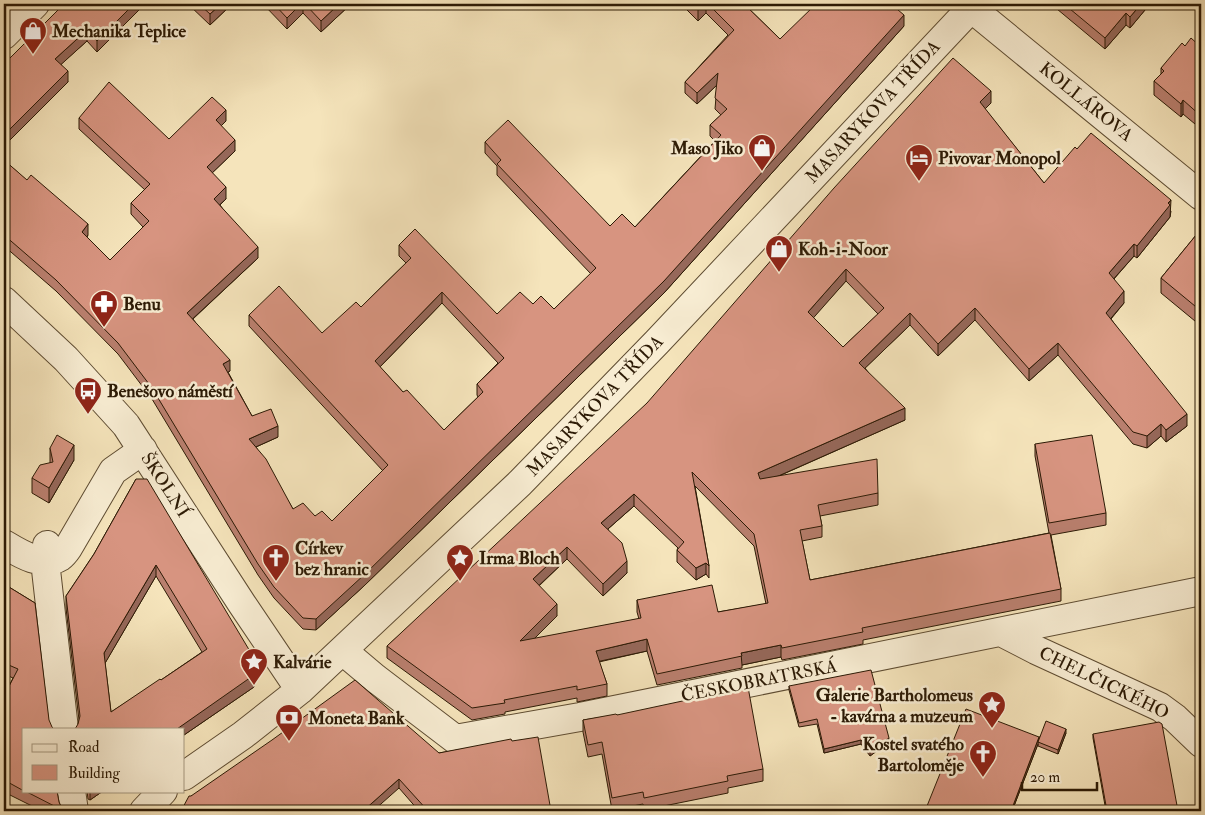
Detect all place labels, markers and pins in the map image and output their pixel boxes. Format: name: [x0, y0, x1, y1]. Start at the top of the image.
shop icon: Mechanika Teplice: [18, 16, 48, 55]
place label: Mechanika Teplice: [51, 20, 187, 43]
shop icon: Maso Jiko: [747, 133, 777, 172]
place label: Maso Jiko: [670, 137, 743, 160]
hotel icon: Pivovar Monopol: [904, 143, 934, 182]
place label: Pivovar Monopol: [938, 147, 1061, 170]
shop icon: Koh-i-Noor: [764, 234, 794, 273]
place label: Koh-i-Noor: [798, 238, 888, 261]
pharmacy icon: Benu: [89, 289, 119, 328]
place label: Benu: [123, 293, 161, 316]
bus stop icon: Benešovo náměstí: [73, 376, 103, 415]
place label: Benešovo náměstí: [107, 380, 235, 403]
place label: Církev bez hranic: [294, 537, 369, 581]
church icon: Církev bez hranic: [261, 543, 291, 582]
place icon: Irma Bloch: [445, 543, 475, 582]
place label: Irma Bloch: [479, 547, 560, 570]
place icon: Kalvárie: [239, 647, 269, 686]
place label: Kalvárie: [273, 651, 332, 674]
place label: Galerie Bartholomeus - kavárna a muzeum: [816, 684, 974, 728]
place icon: Galerie Bartholomeus - kavárna a muzeum: [977, 690, 1007, 729]
bank icon: Moneta Bank: [274, 703, 304, 742]
place label: Moneta Bank: [307, 707, 405, 730]
place label: Kostel svatého Bartoloměje: [862, 733, 964, 777]
church icon: Kostel svatého Bartoloměje: [968, 739, 998, 778]

